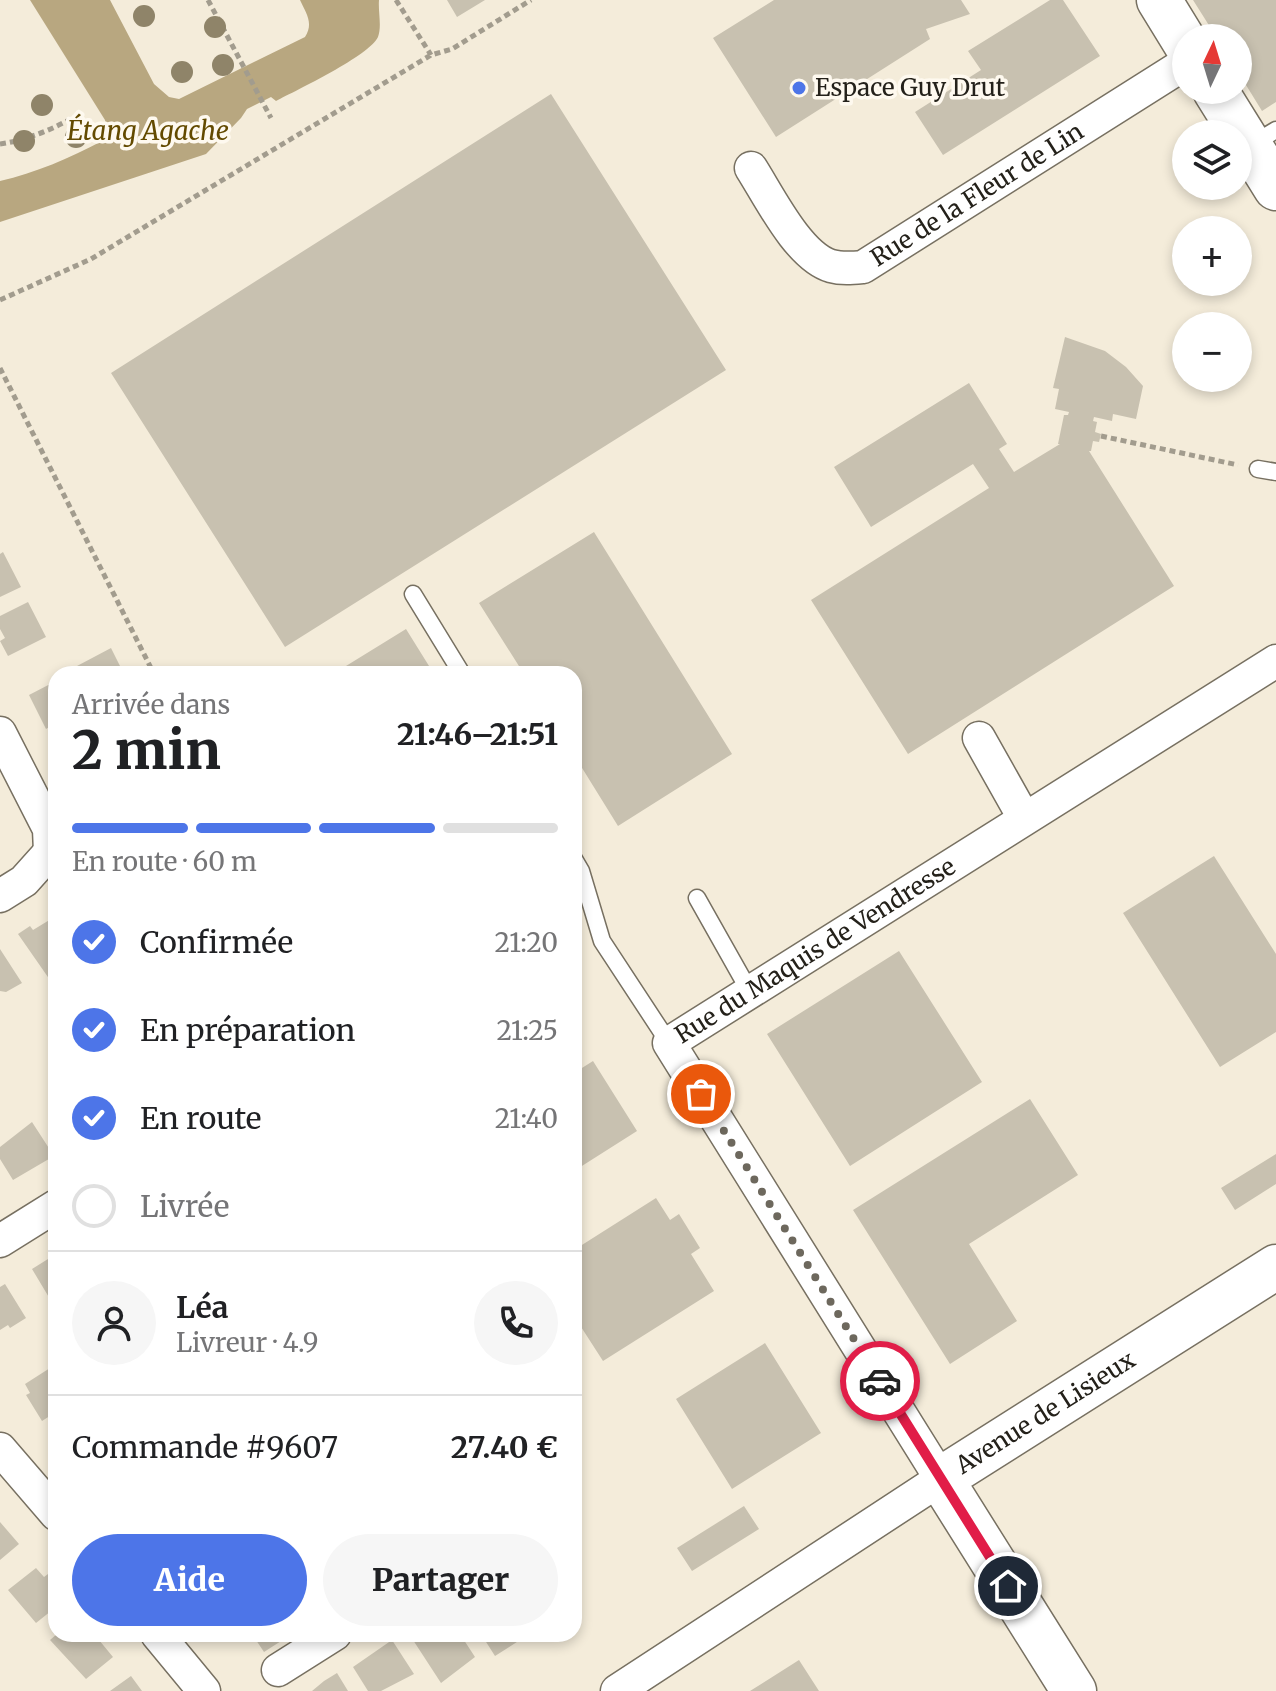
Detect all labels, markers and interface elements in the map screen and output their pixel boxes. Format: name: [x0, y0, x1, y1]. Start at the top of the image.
north arrow: [1172, 24, 1252, 104]
map controls: [1172, 24, 1252, 392]
place label: Espace Guy Drut: [815, 72, 1006, 103]
marker: Espace Guy Drut: [790, 79, 808, 97]
water label: Étang Agache: [67, 113, 229, 147]
street label: Rue de la Fleur de Lin: [865, 116, 1089, 273]
button: layers: [1172, 120, 1252, 200]
button: +: [1172, 216, 1252, 296]
button: −: [1172, 312, 1252, 392]
text: Arrivée dans: [72, 688, 230, 721]
text: 21:46–21:51: [397, 715, 558, 753]
text: 2 min: [72, 718, 221, 783]
text: En route · 60 m: [72, 845, 257, 878]
street label: Rue du Maquis de Vendresse: [669, 851, 961, 1050]
icon: check: [72, 920, 116, 964]
text: Confirmée: [140, 923, 293, 961]
text: 21:20: [495, 926, 558, 959]
icon: check: [72, 1008, 116, 1052]
text: En préparation: [140, 1011, 355, 1049]
text: 21:25: [497, 1014, 558, 1047]
pin: [667, 1060, 735, 1128]
icon: bag: [679, 1072, 723, 1116]
icon: check: [72, 1096, 116, 1140]
text: En route: [140, 1099, 261, 1137]
text: 21:40: [495, 1102, 558, 1135]
text: Livrée: [140, 1187, 229, 1225]
button: person: [72, 1281, 156, 1365]
button: phone: [474, 1281, 558, 1365]
text: Léa: [176, 1288, 228, 1326]
text: Livreur · 4.9: [176, 1326, 318, 1359]
courier: [840, 1341, 920, 1421]
street label: Avenue de Lisieux: [949, 1344, 1141, 1481]
icon: car: [858, 1359, 902, 1403]
text: Commande #9607: [72, 1428, 338, 1466]
text: 27.40 €: [451, 1428, 558, 1466]
button: Aide: [72, 1534, 307, 1626]
button: Partager: [323, 1534, 558, 1626]
pin: [974, 1552, 1042, 1620]
icon: home: [986, 1564, 1030, 1608]

